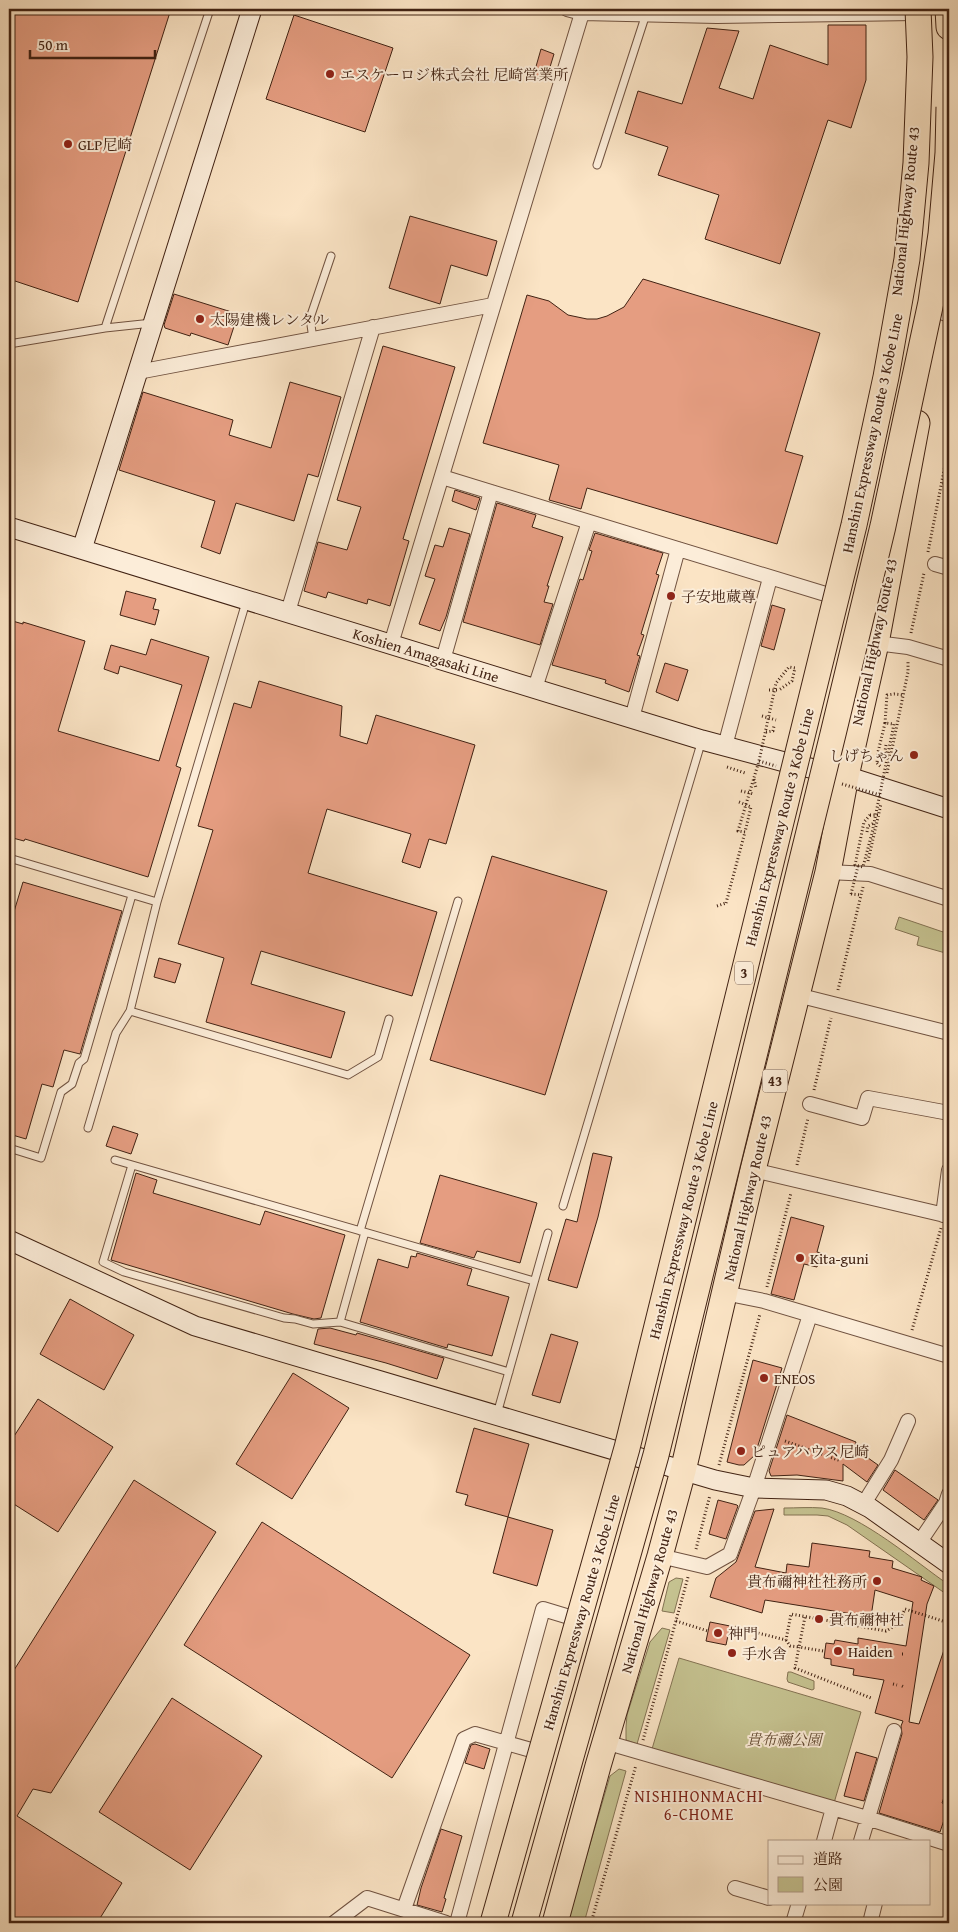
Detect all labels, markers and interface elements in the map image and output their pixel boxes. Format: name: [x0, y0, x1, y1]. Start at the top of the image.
scale bar: [30, 28, 155, 60]
text: 50 m: [38, 34, 69, 55]
place label: エスケーロジ株式会社 尼崎営業所: [340, 64, 568, 85]
marker: エスケーロジ株式会社 尼崎営業所: [324, 68, 336, 80]
street label: National Highway Route 43: [886, 125, 924, 297]
place label: GLP尼崎: [78, 134, 132, 155]
marker: GLP尼崎: [62, 138, 74, 150]
place label: 太陽建機レンタル: [210, 309, 329, 330]
street label: Hanshin Expressway Route 3 Kobe Line: [836, 311, 908, 555]
marker: 太陽建機レンタル: [194, 313, 206, 325]
street label: National Highway Route 43: [846, 557, 902, 727]
place label: 子安地蔵尊: [681, 586, 756, 607]
marker: 子安地蔵尊: [665, 590, 677, 602]
street label: Koshien Amagasaki Line: [350, 623, 502, 687]
street label: Hanshin Expressway Route 3 Kobe Line: [739, 706, 819, 948]
place label: しげちゃん: [829, 745, 904, 766]
marker: しげちゃん: [908, 749, 920, 761]
road number: 3: [735, 961, 753, 984]
road number: 43: [762, 1070, 788, 1092]
street label: Hanshin Expressway Route 3 Kobe Line: [643, 1099, 723, 1341]
street label: National Highway Route 43: [718, 1113, 776, 1283]
place label: Kita-guni: [810, 1248, 869, 1269]
marker: Kita-guni: [794, 1252, 806, 1264]
place label: ENEOS: [774, 1368, 815, 1389]
marker: ENEOS: [758, 1372, 770, 1384]
place label: ピュアハウス尼崎: [751, 1441, 869, 1462]
marker: ピュアハウス尼崎: [735, 1445, 747, 1457]
street label: Hanshin Expressway Route 3 Kobe Line: [537, 1492, 625, 1732]
street label: National Highway Route 43: [615, 1506, 683, 1676]
place label: 貴布禰神社社務所: [747, 1571, 867, 1592]
marker: 貴布禰神社社務所: [871, 1575, 883, 1587]
place label: 貴布禰神社: [829, 1609, 904, 1630]
marker: 貴布禰神社: [813, 1613, 825, 1625]
place label: 神門: [728, 1623, 758, 1644]
marker: 神門: [712, 1627, 724, 1639]
place label: Haiden: [848, 1641, 893, 1662]
place label: 手水舎: [742, 1643, 787, 1664]
marker: Haiden: [832, 1645, 844, 1657]
marker: 手水舎: [726, 1647, 738, 1659]
park label: 貴布禰公園: [746, 1729, 824, 1750]
district label: NISHIHONMACHI 6-CHOME: [634, 1784, 764, 1826]
legend: [768, 1840, 930, 1904]
text: 道路: [813, 1848, 843, 1869]
text: 公園: [813, 1874, 843, 1895]

